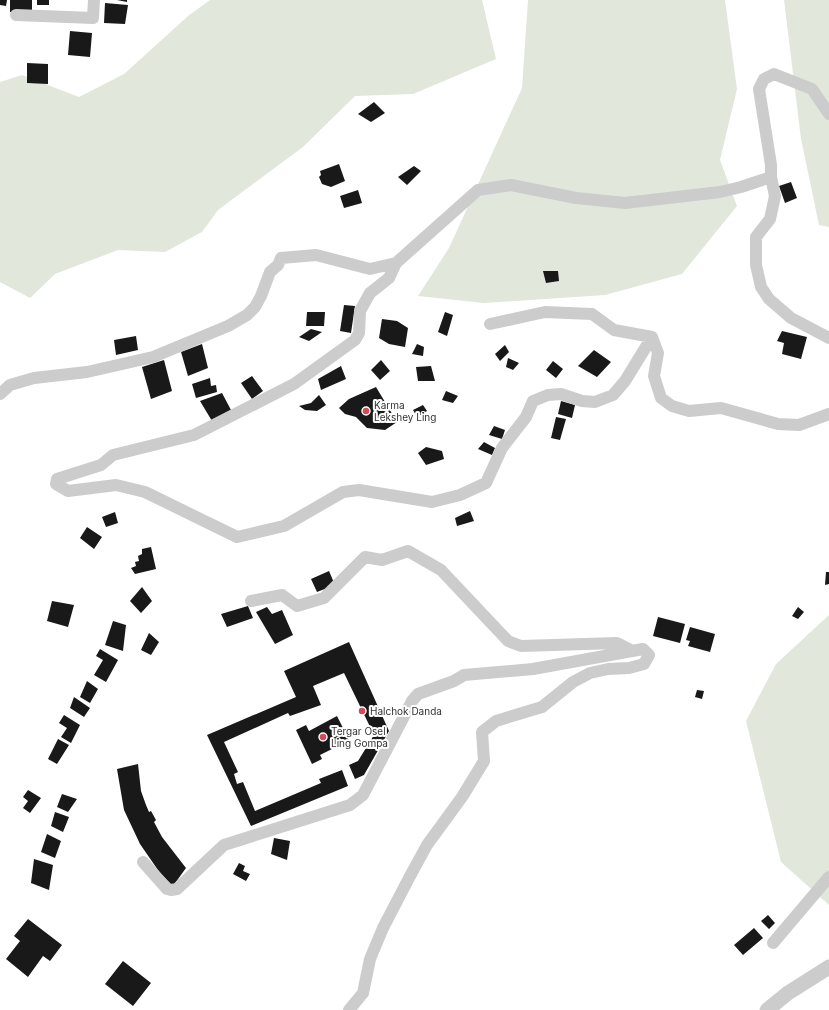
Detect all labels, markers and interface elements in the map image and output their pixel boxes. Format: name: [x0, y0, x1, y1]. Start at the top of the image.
place label: Karma Lekshey Ling: [374, 399, 436, 423]
marker: Karma Lekshey Ling: [361, 406, 371, 416]
place label: Halchok Danda: [370, 705, 442, 717]
marker: Halchok Danda: [357, 706, 367, 716]
place label: Tergar Osel Ling Gompa: [331, 725, 388, 749]
marker: Tergar Osel Ling Gompa: [318, 732, 328, 742]

